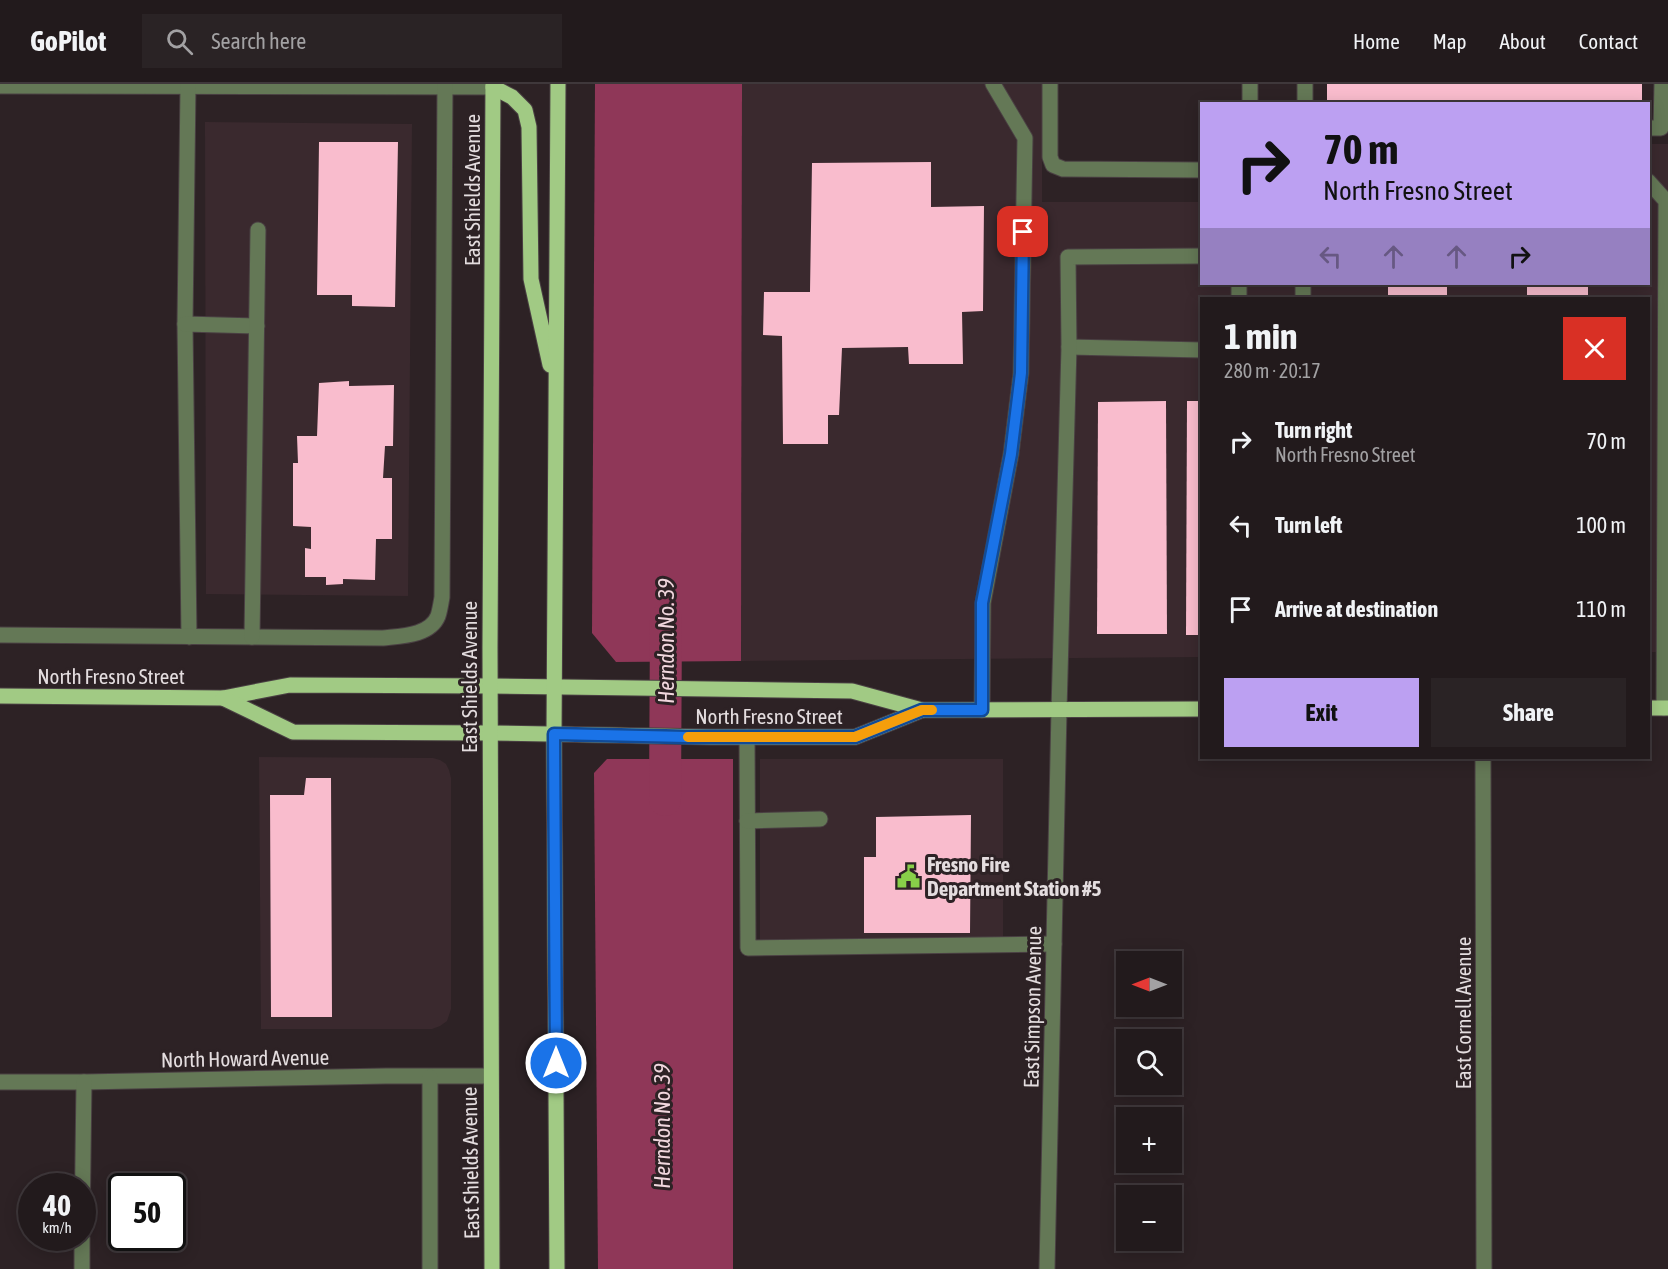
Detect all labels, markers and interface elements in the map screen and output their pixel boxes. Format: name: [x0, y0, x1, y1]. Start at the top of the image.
search box: [142, 14, 562, 68]
text: GoPilot: [30, 25, 106, 57]
icon: search: [163, 25, 196, 58]
text: Search here: [211, 28, 306, 54]
text: Home: [1353, 29, 1400, 53]
text: Map: [1433, 29, 1467, 53]
text: About: [1500, 29, 1546, 53]
text: Contact: [1579, 29, 1638, 53]
street label: East Shields Avenue: [460, 114, 484, 266]
text: 70 m: [1323, 125, 1398, 173]
icon: right: [1224, 126, 1302, 204]
text: North Fresno Street: [1323, 175, 1513, 206]
pin: [997, 206, 1048, 257]
icon: arrive: [1006, 215, 1039, 248]
icon: left: [1314, 240, 1347, 273]
icon: ahead: [1377, 240, 1410, 273]
icon: ahead: [1440, 240, 1473, 273]
icon: right: [1503, 240, 1536, 273]
text: 1 min: [1224, 315, 1298, 357]
button: close: [1563, 317, 1626, 380]
text: 280 m · 20:17: [1224, 359, 1321, 382]
text: Turn right: [1275, 417, 1352, 443]
icon: right: [1224, 425, 1257, 458]
text: 70 m: [1586, 428, 1626, 454]
text: North Fresno Street: [1275, 443, 1416, 466]
icon: left: [1224, 509, 1257, 542]
text: Turn left: [1275, 512, 1342, 538]
text: 100 m: [1576, 512, 1626, 538]
water label: Herndon No. 39: [653, 578, 679, 704]
icon: arrive: [1224, 593, 1257, 626]
text: Arrive at destination: [1275, 596, 1438, 622]
text: 110 m: [1576, 596, 1626, 622]
street label: East Shields Avenue: [457, 601, 481, 753]
street label: North Fresno Street: [37, 664, 185, 688]
button: Exit: [1224, 678, 1419, 747]
button: Share: [1431, 678, 1626, 747]
street label: North Fresno Street: [695, 704, 843, 728]
place label: Fresno Fire Department Station #5: [927, 852, 1101, 900]
public building icon: Fresno Fire Department Station #5: [896, 863, 922, 889]
street label: East Simpson Avenue: [1019, 926, 1045, 1088]
street label: East Cornell Avenue: [1451, 937, 1475, 1089]
north arrow: [1116, 951, 1182, 1017]
map controls: [1116, 951, 1182, 1251]
button: search: [1116, 1029, 1182, 1095]
position arrow: [524, 1031, 588, 1095]
street label: North Howard Avenue: [161, 1045, 329, 1071]
water label: Herndon No. 39: [649, 1063, 675, 1189]
street label: East Shields Avenue: [457, 1087, 483, 1239]
button: +: [1116, 1107, 1182, 1173]
speed limit sign: 50: [108, 1173, 186, 1251]
button: −: [1116, 1185, 1182, 1251]
text: 40: [43, 1188, 71, 1222]
text: km/h: [42, 1219, 72, 1236]

